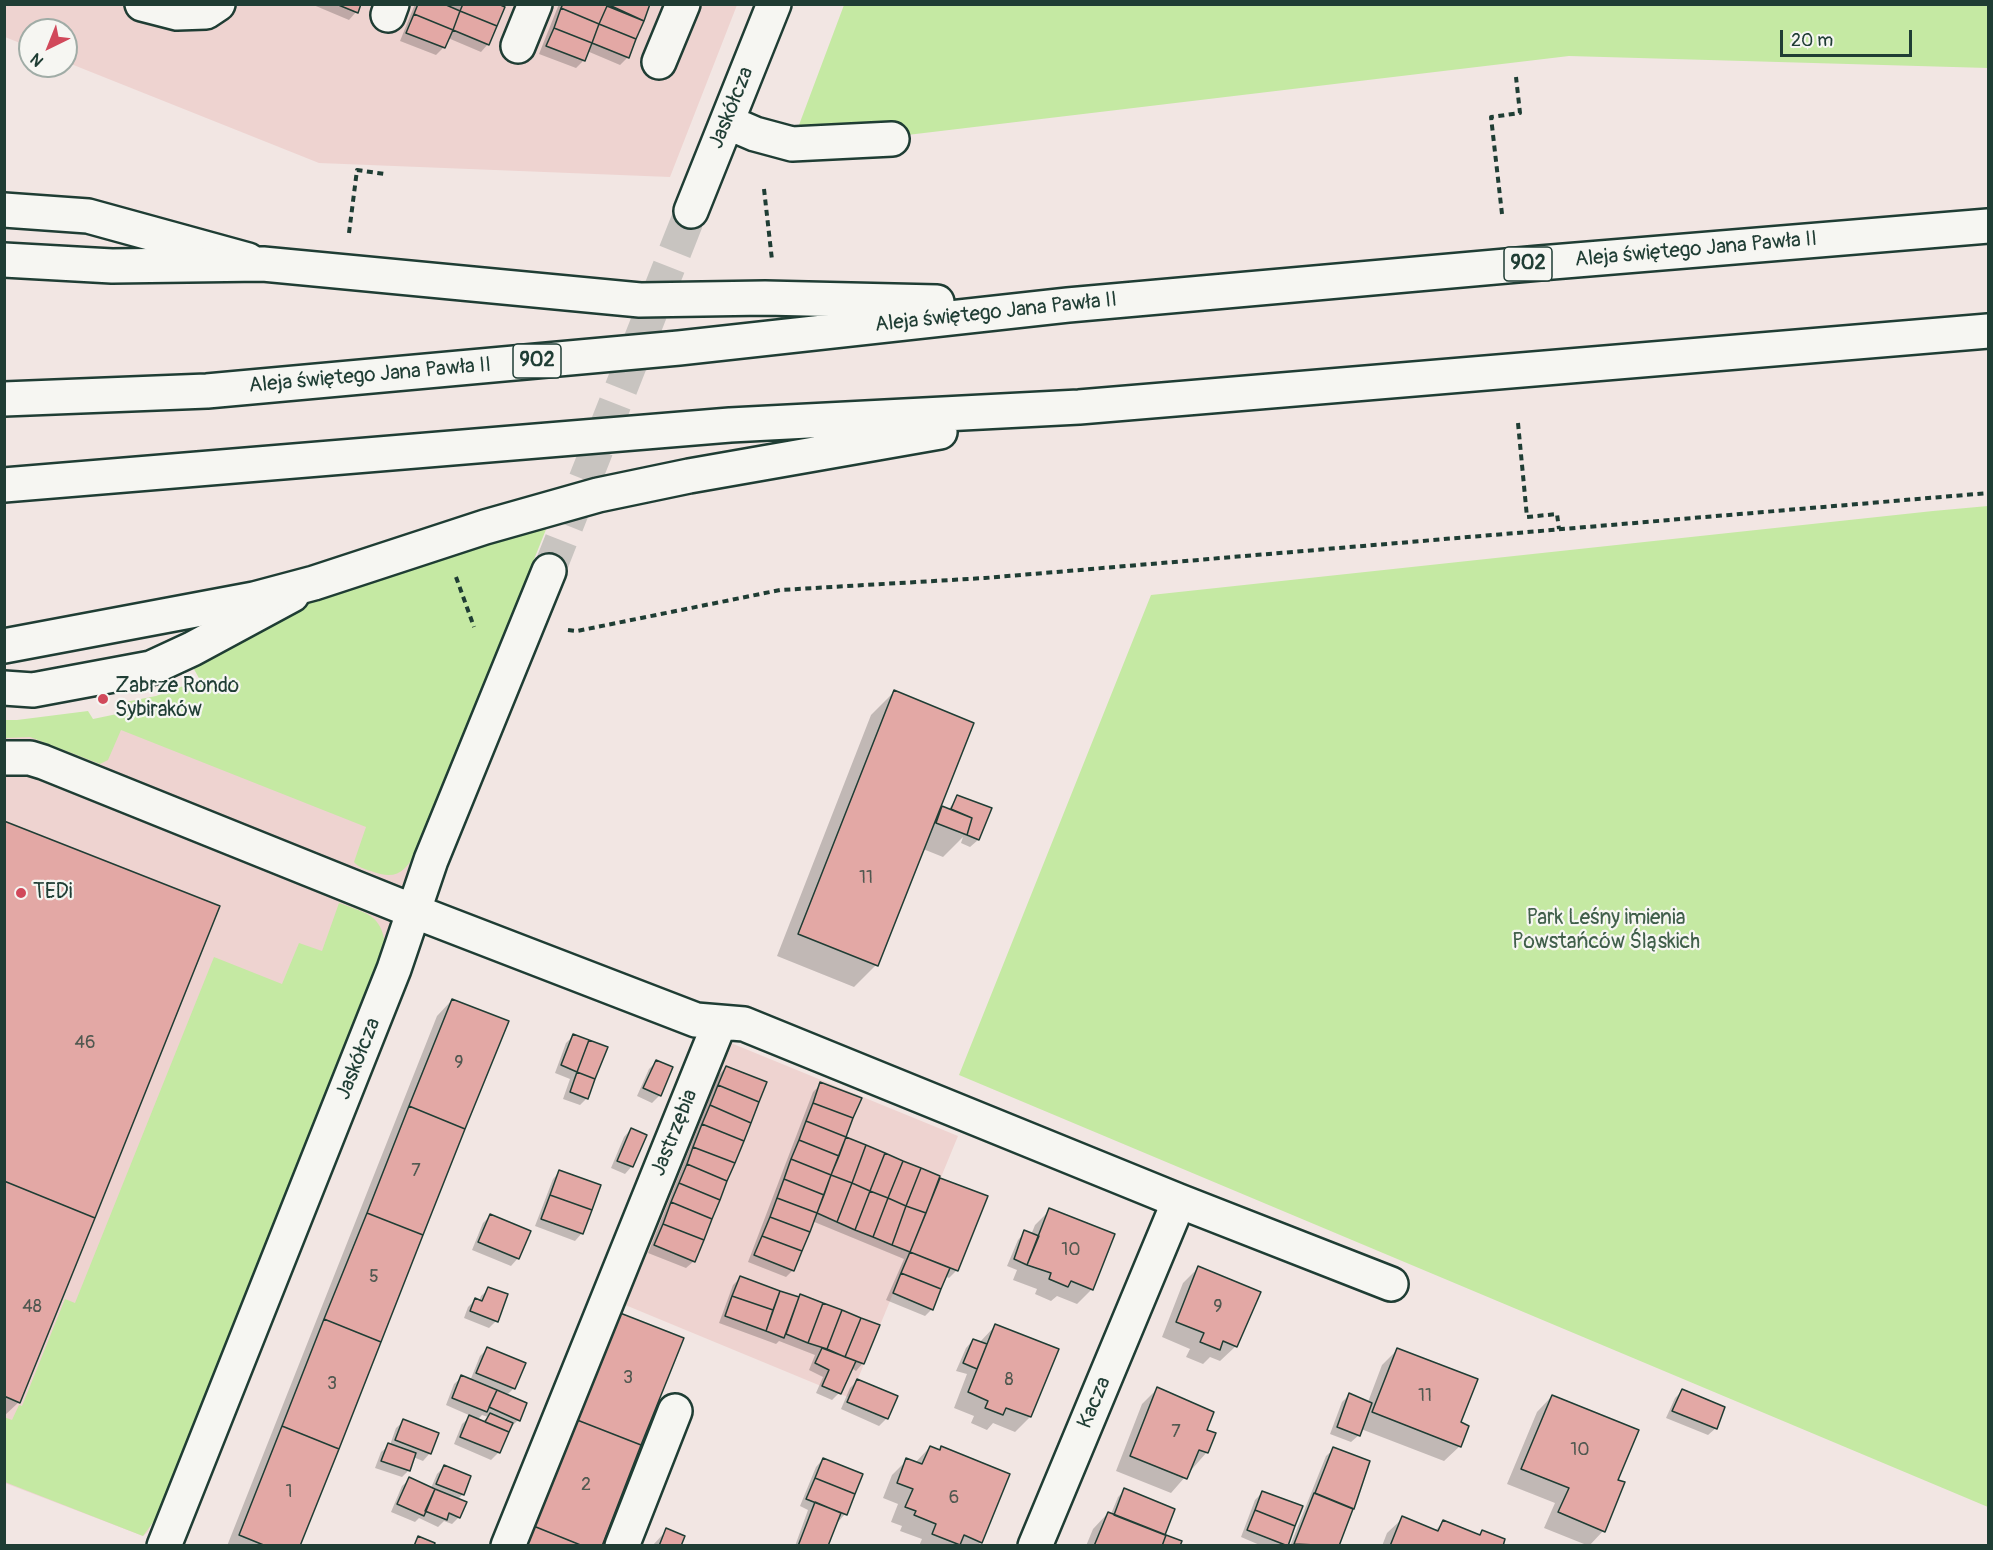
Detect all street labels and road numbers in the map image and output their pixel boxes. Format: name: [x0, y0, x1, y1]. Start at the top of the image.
street label: Jaskółcza: [704, 63, 760, 153]
street label: Aleja świętego Jana Pawła II: [1574, 227, 1818, 273]
road number: 902: [1504, 247, 1552, 281]
street label: Aleja świętego Jana Pawła II: [874, 288, 1118, 338]
road number: 902: [513, 344, 561, 378]
street label: Aleja świętego Jana Pawła II: [248, 353, 492, 399]
street label: Jaskółcza: [331, 1014, 387, 1104]
street label: Jastrzębia: [646, 1086, 704, 1180]
street label: Kacza: [1073, 1373, 1117, 1433]

